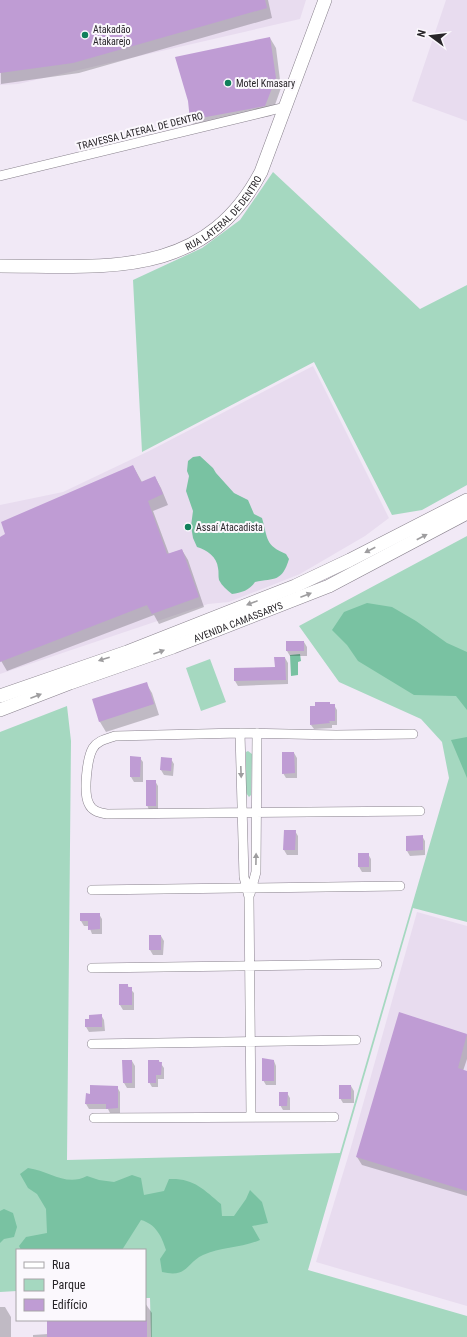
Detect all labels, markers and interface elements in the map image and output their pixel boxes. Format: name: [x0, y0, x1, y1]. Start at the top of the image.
north arrow: [411, 16, 451, 56]
place label: Atakadão Atakarejo: [93, 24, 131, 47]
text: N: [415, 28, 429, 38]
marker: Atakadão Atakarejo: [80, 30, 90, 40]
marker: Motel Kmasary: [223, 78, 233, 88]
place label: Motel Kmasary: [236, 78, 295, 89]
street label: TRAVESSA LATERAL DE DENTRO: [76, 110, 204, 152]
street label: RUA LATERAL DE DENTRO: [183, 174, 263, 252]
marker: Assaí Atacadista: [183, 522, 193, 532]
place label: Assaí Atacadista: [196, 522, 263, 533]
one-way arrow: [416, 534, 428, 540]
one-way arrow: [364, 547, 376, 553]
one-way arrow: [300, 591, 312, 597]
street label: AVENIDA CAMASSARYS: [192, 599, 284, 644]
one-way arrow: [245, 601, 257, 607]
one-way arrow: [153, 649, 165, 655]
one-way arrow: [98, 656, 110, 662]
one-way arrow: [31, 693, 43, 699]
one-way arrow: [238, 766, 245, 778]
one-way arrow: [253, 852, 259, 865]
legend: [16, 1249, 146, 1321]
text: Rua: [52, 1258, 70, 1272]
text: Parque: [52, 1278, 86, 1292]
text: Edifício: [52, 1298, 88, 1312]

